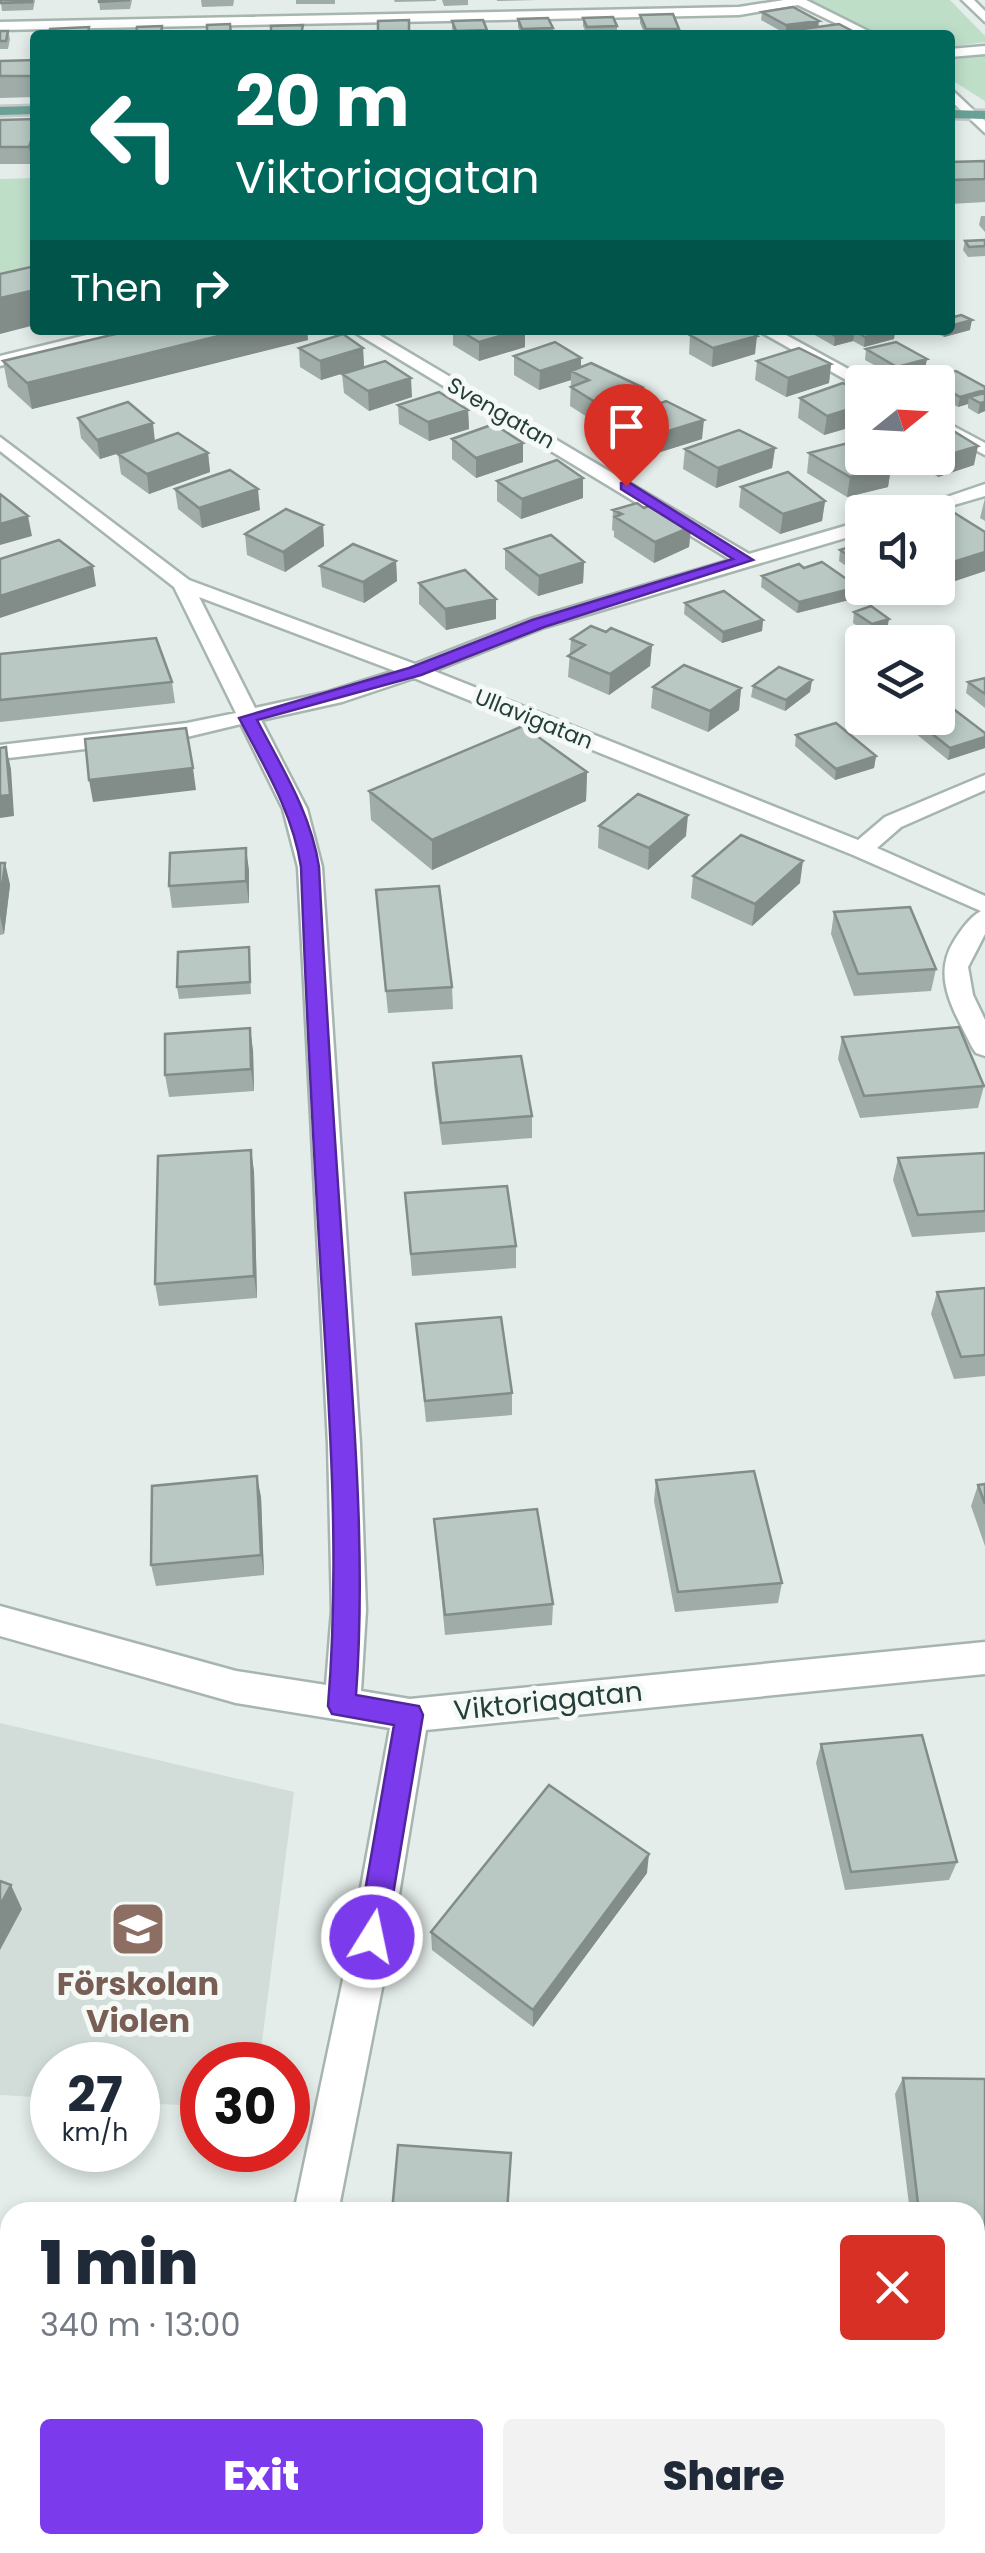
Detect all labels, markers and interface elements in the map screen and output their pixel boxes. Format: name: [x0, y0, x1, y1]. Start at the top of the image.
text: 20 m: [235, 52, 410, 151]
icon: left: [70, 70, 200, 200]
text: Viktoriagatan: [235, 146, 540, 209]
icon: right: [183, 260, 238, 315]
text: Then: [70, 261, 163, 314]
north arrow: [845, 365, 955, 475]
map controls: [845, 365, 955, 735]
street label: Svengatan: [441, 370, 561, 456]
pin: [584, 384, 669, 487]
icon: arrive: [599, 399, 654, 454]
button: sound: [845, 495, 955, 605]
button: layers: [845, 625, 955, 735]
street label: Ullavigatan: [470, 681, 598, 757]
street label: Viktoriagatan: [452, 1672, 644, 1730]
position arrow: [320, 1885, 424, 1989]
school or university icon: Förskolan Violen: [108, 1899, 168, 1959]
place label: Förskolan Violen: [57, 1961, 219, 2043]
speed limit sign: 30: [180, 2042, 310, 2172]
text: 27: [67, 2059, 123, 2130]
text: km/h: [62, 2115, 128, 2150]
text: 1 min: [40, 2221, 198, 2305]
button: close: [840, 2235, 945, 2340]
text: 340 m · 13:00: [40, 2302, 241, 2347]
button: Exit: [40, 2419, 483, 2534]
button: Share: [503, 2419, 945, 2534]

